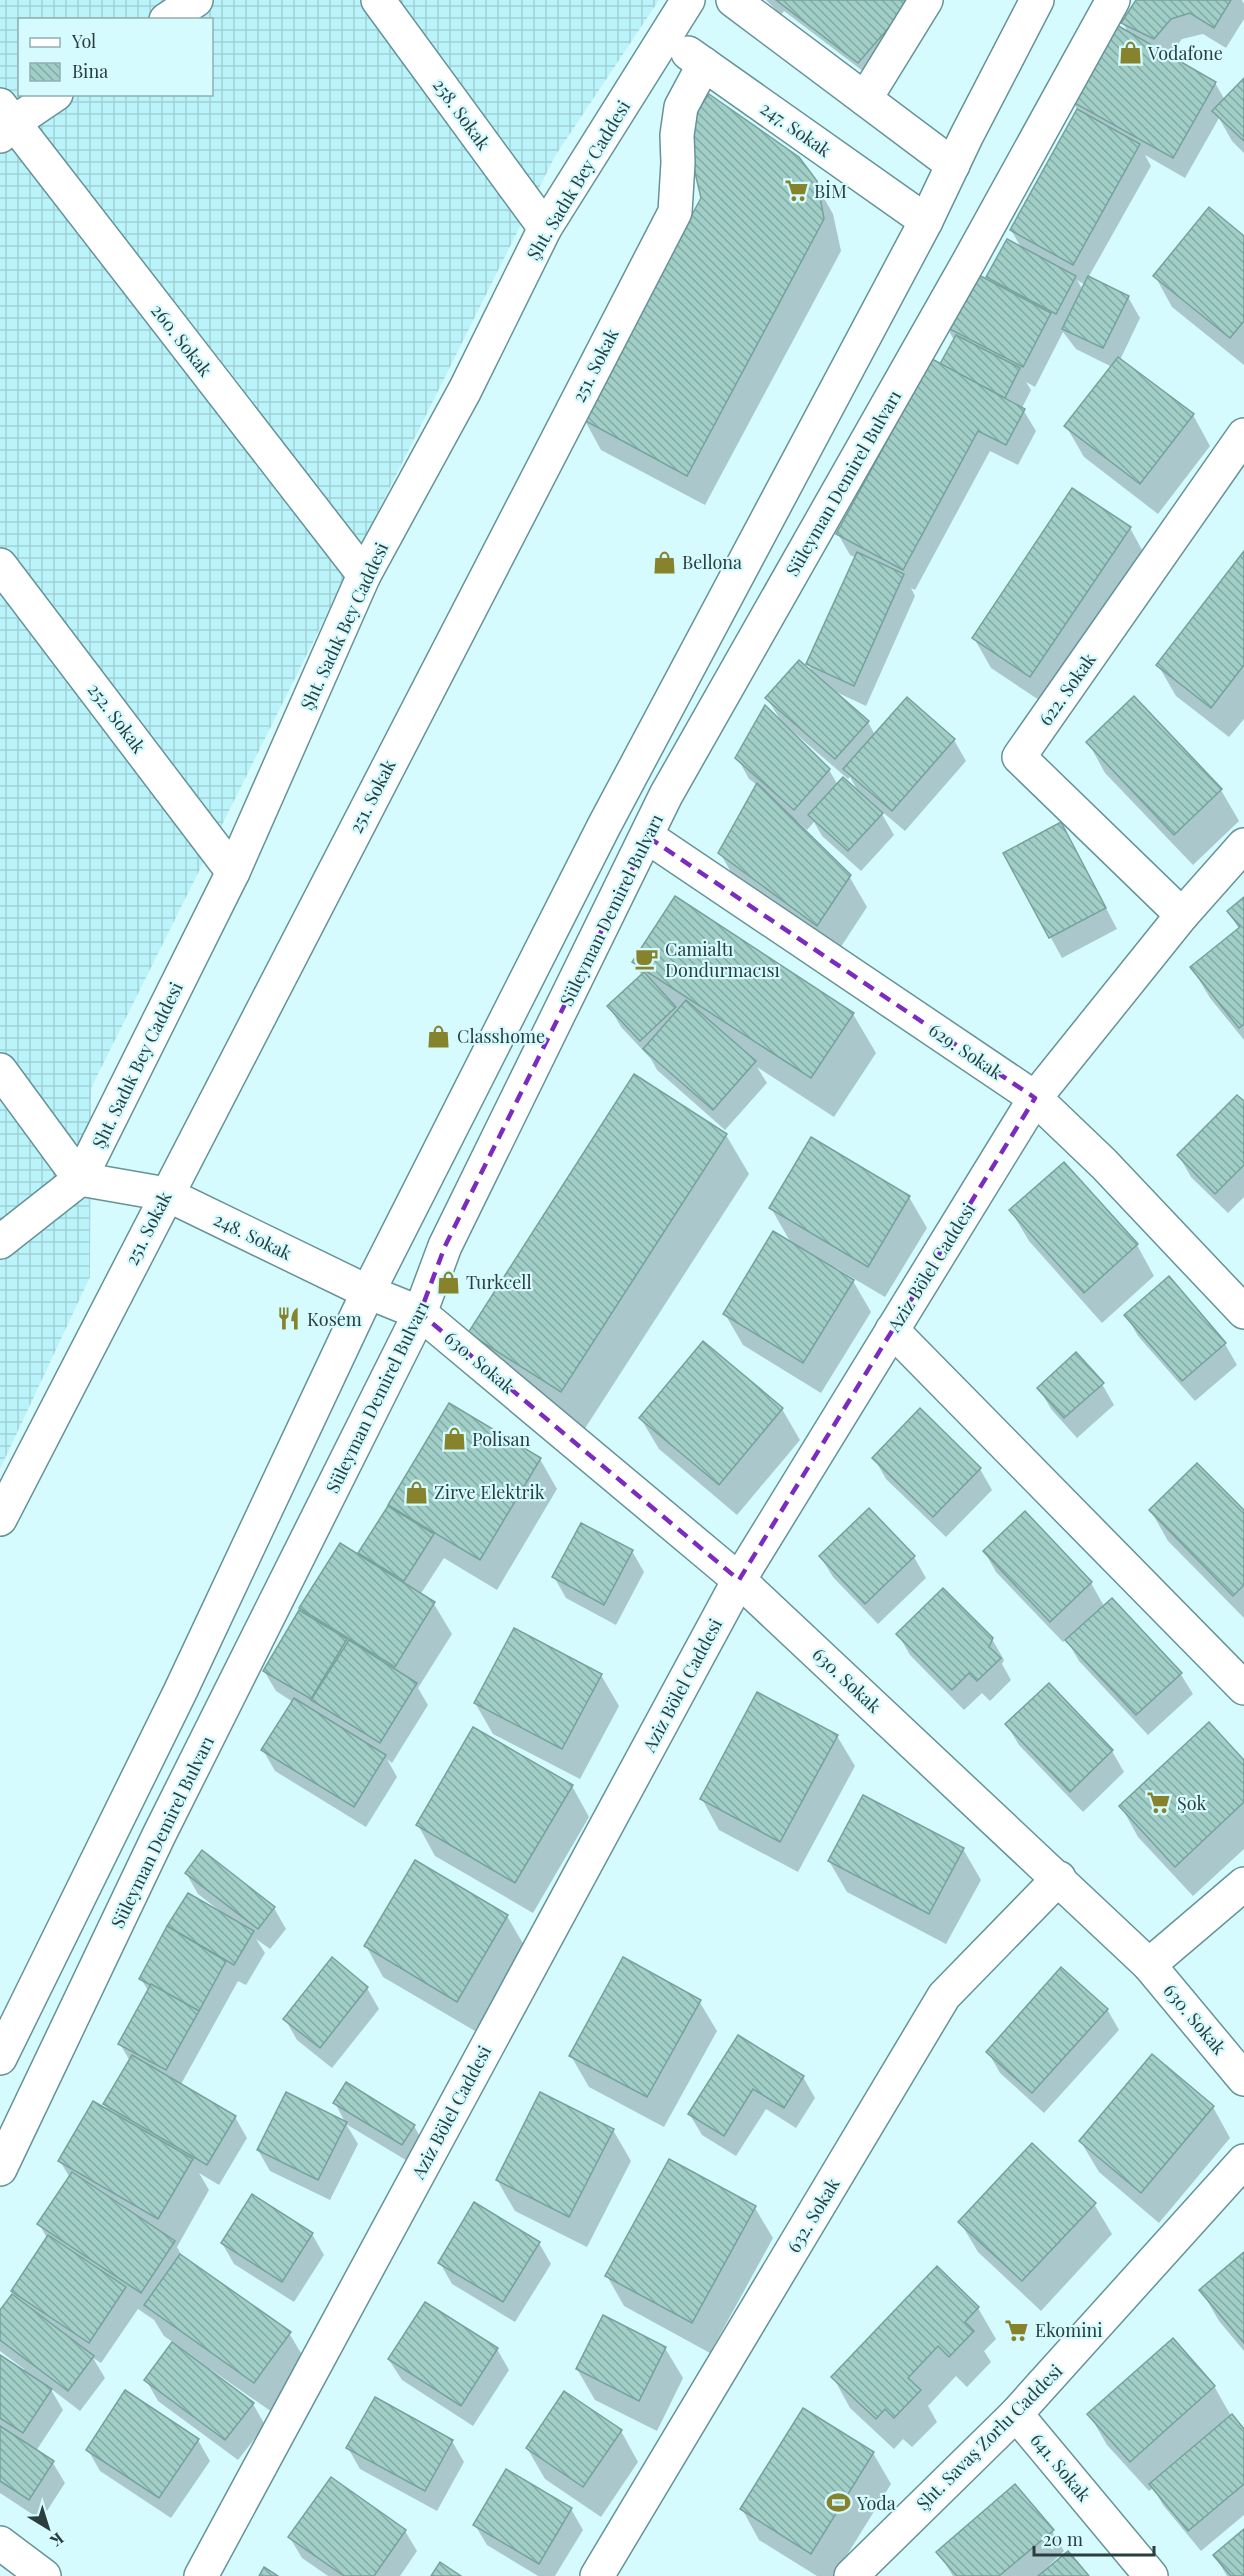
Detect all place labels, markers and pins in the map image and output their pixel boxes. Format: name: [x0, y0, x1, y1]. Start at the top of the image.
shop icon: Vodafone: [1117, 40, 1143, 66]
place label: Vodafone: [1147, 41, 1223, 65]
supermarket icon: BİM: [783, 178, 809, 204]
place label: BİM: [814, 179, 847, 203]
shop icon: Bellona: [651, 549, 677, 575]
place label: Bellona: [682, 550, 742, 574]
place label: Camialtı Dondurmacısı: [665, 937, 780, 982]
cafe icon: Camialtı Dondurmacısı: [634, 946, 660, 972]
shop icon: Classhome: [426, 1023, 452, 1049]
place label: Classhome: [457, 1024, 545, 1048]
shop icon: Turkcell: [435, 1269, 461, 1295]
place label: Turkcell: [466, 1270, 532, 1294]
restaurant icon: Kosem: [276, 1306, 302, 1332]
place label: Kosem: [307, 1307, 362, 1331]
shop icon: Polisan: [441, 1426, 467, 1452]
place label: Polisan: [472, 1427, 530, 1451]
shop icon: Zirve Elektrik: [403, 1479, 429, 1505]
place label: Zirve Elektrik: [434, 1480, 545, 1504]
supermarket icon: Şok: [1146, 1790, 1172, 1816]
place label: Şok: [1177, 1791, 1206, 1815]
supermarket icon: Ekomini: [1004, 2317, 1030, 2343]
place label: Ekomini: [1035, 2318, 1103, 2342]
sports icon: Yoda: [826, 2490, 852, 2516]
place label: Yoda: [856, 2491, 896, 2515]

